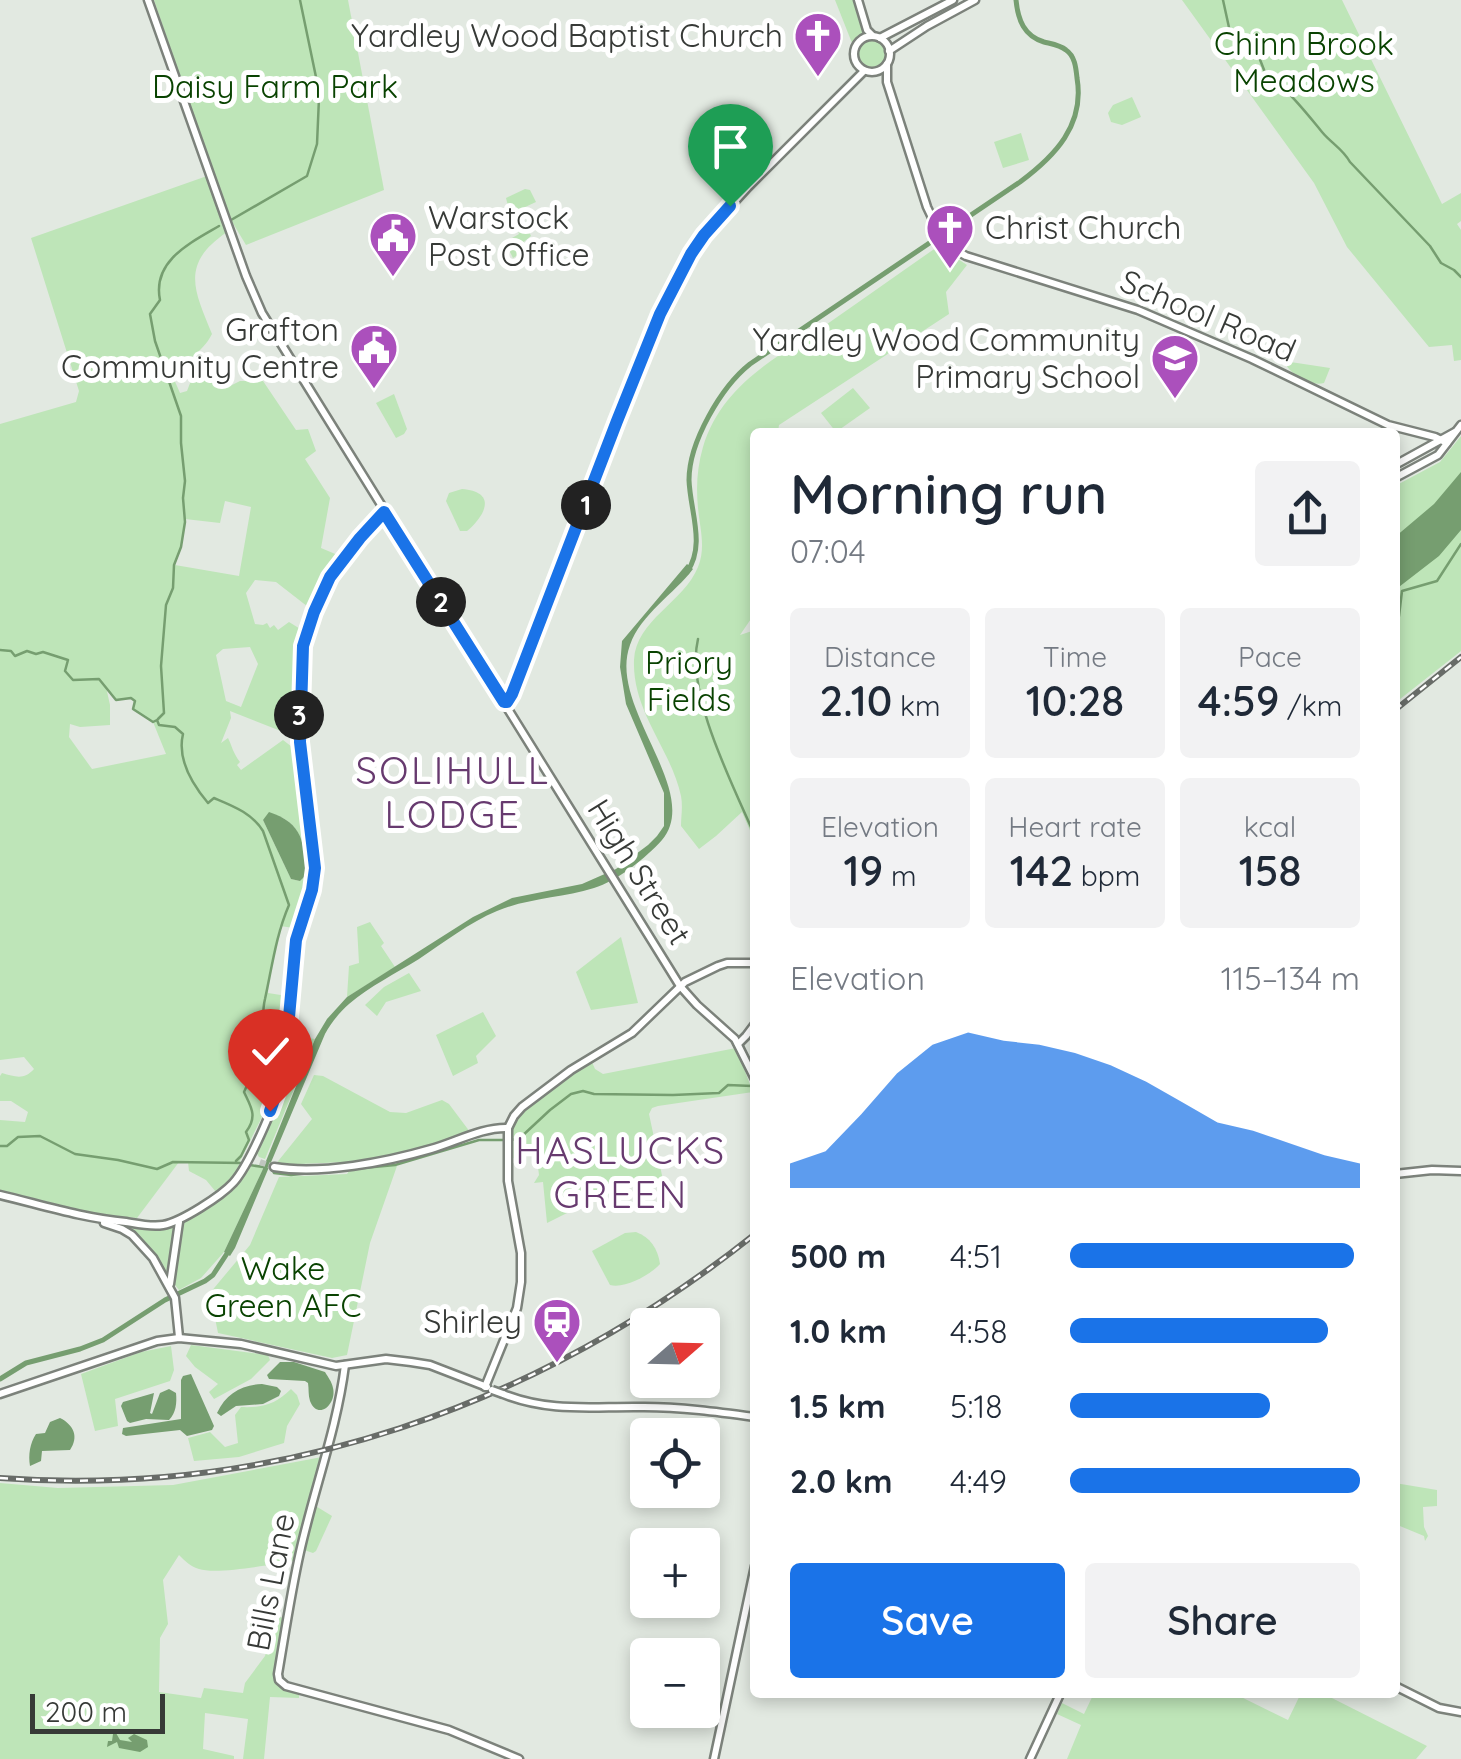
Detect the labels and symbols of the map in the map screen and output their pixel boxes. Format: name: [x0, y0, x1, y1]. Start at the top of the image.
church icon: Yardley Wood Baptist Church: [792, 10, 844, 78]
place label: Yardley Wood Baptist Church: [351, 15, 783, 55]
park label: Chinn Brook Meadows: [1214, 23, 1394, 100]
park label: Daisy Farm Park: [152, 66, 398, 106]
pin: [688, 104, 773, 207]
place label: Warstock Post Office: [428, 197, 590, 274]
church icon: Christ Church: [924, 202, 976, 270]
place label: Christ Church: [985, 207, 1181, 247]
public building icon: Warstock Post Office: [367, 210, 419, 278]
street label: School Road: [1115, 260, 1302, 370]
place label: Grafton Community Centre: [61, 309, 339, 386]
place label: Yardley Wood Community Primary School: [752, 319, 1140, 396]
public building icon: Grafton Community Centre: [348, 322, 400, 390]
school or university icon: Yardley Wood Community Primary School: [1149, 332, 1201, 400]
pin: 1: [561, 480, 611, 530]
pin: 2: [416, 577, 466, 627]
park label: Priory Fields: [645, 642, 733, 719]
pin: 3: [274, 690, 324, 740]
district label: SOLIHULL LODGE: [355, 746, 551, 838]
street label: High Street: [579, 791, 700, 952]
pin: [228, 1009, 313, 1112]
district label: HASLUCKS GREEN: [515, 1126, 727, 1218]
park label: Wake Green AFC: [205, 1248, 361, 1325]
station icon: Shirley: [531, 1296, 583, 1364]
place label: Shirley: [424, 1301, 522, 1341]
north arrow: [630, 1308, 720, 1398]
street label: Bills Lane: [237, 1510, 303, 1654]
scale bar: [30, 1689, 165, 1734]

